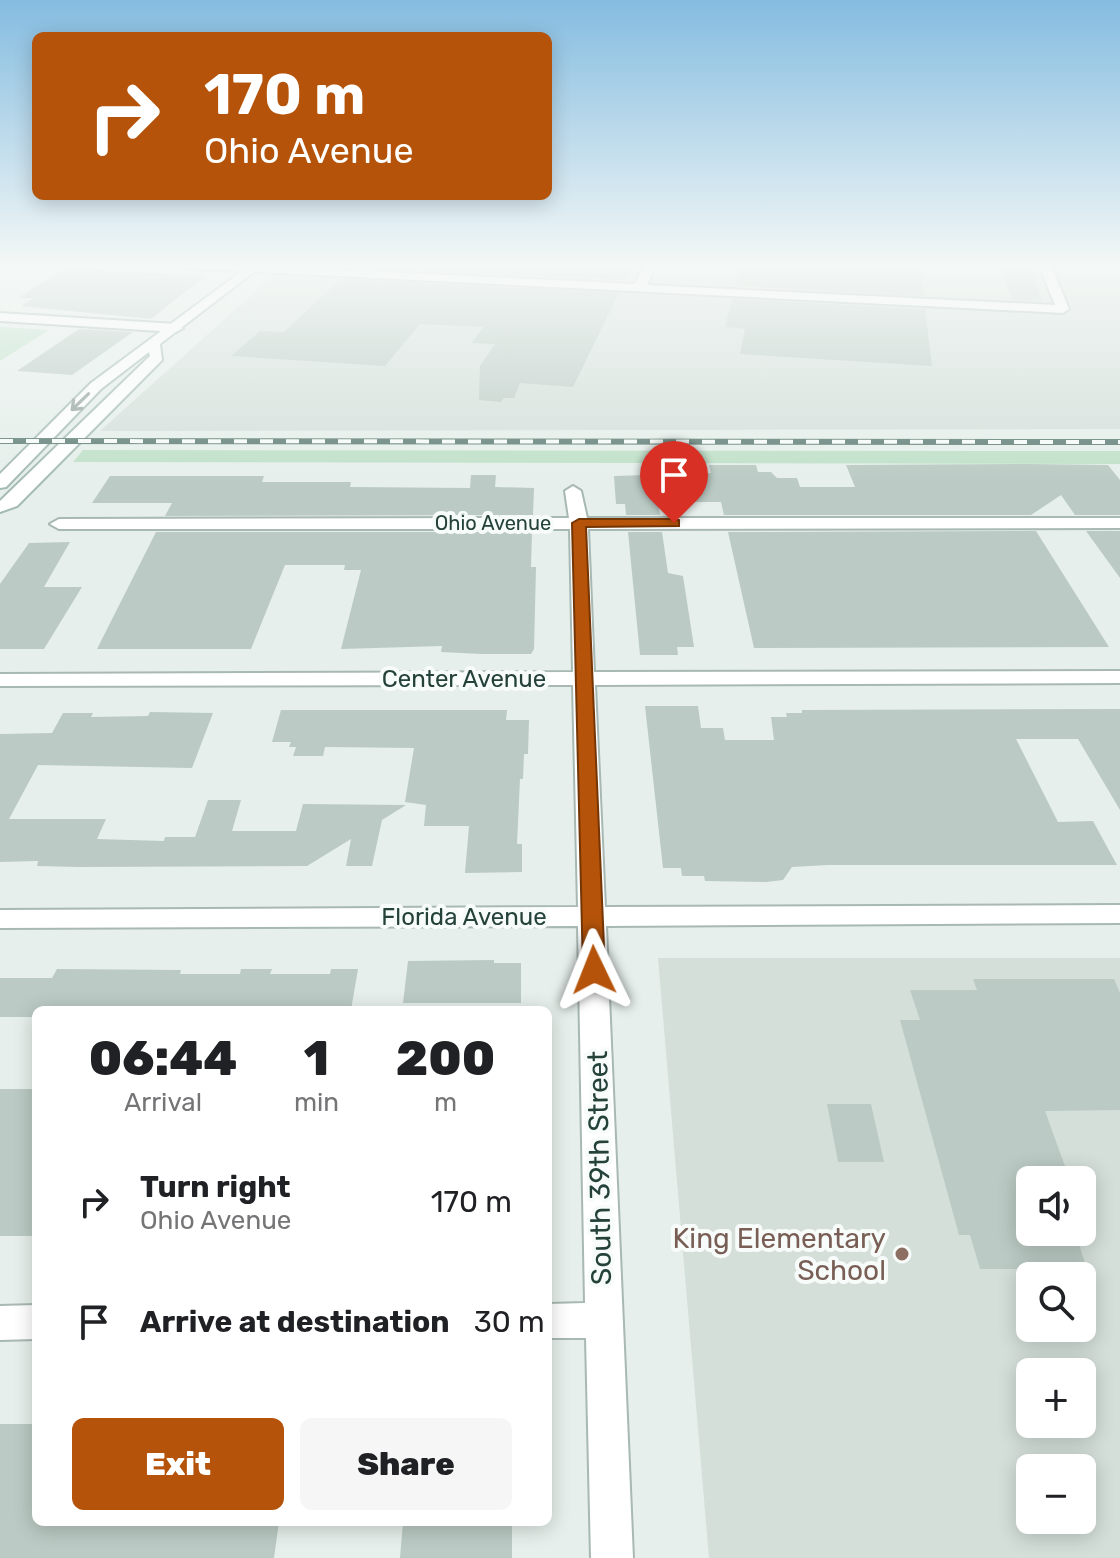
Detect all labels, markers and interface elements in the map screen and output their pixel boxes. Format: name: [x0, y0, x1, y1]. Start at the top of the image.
text: 170 m: [204, 62, 365, 128]
icon: right: [72, 64, 176, 168]
text: Ohio Avenue: [204, 129, 414, 172]
one-way arrow: [70, 393, 90, 412]
pin: [640, 441, 708, 523]
icon: arrive: [652, 453, 696, 497]
street label: Ohio Avenue: [435, 511, 551, 535]
street label: Center Avenue: [382, 665, 546, 693]
street label: Florida Avenue: [381, 903, 547, 931]
position arrow: [552, 928, 636, 1012]
text: 06:44: [89, 1030, 237, 1087]
text: 1: [304, 1030, 329, 1087]
text: 200: [396, 1030, 495, 1087]
street label: South 39th Street: [581, 1050, 618, 1285]
text: Arrival: [124, 1087, 202, 1118]
text: min: [294, 1087, 339, 1118]
text: m: [434, 1087, 457, 1118]
map controls: [1016, 1166, 1096, 1534]
button: sound: [1016, 1166, 1096, 1246]
text: Turn right: [140, 1169, 291, 1205]
icon: right: [72, 1180, 116, 1224]
text: 170 m: [431, 1184, 512, 1220]
text: Ohio Avenue: [140, 1205, 291, 1236]
place label: King Elementary School: [673, 1222, 886, 1287]
marker: King Elementary School: [893, 1245, 911, 1263]
button: search: [1016, 1262, 1096, 1342]
icon: arrive: [72, 1300, 116, 1344]
text: Arrive at destination: [140, 1304, 450, 1340]
text: 30 m: [474, 1304, 545, 1340]
button: +: [1016, 1358, 1096, 1438]
button: Exit: [72, 1418, 284, 1510]
button: Share: [300, 1418, 512, 1510]
button: −: [1016, 1454, 1096, 1534]

